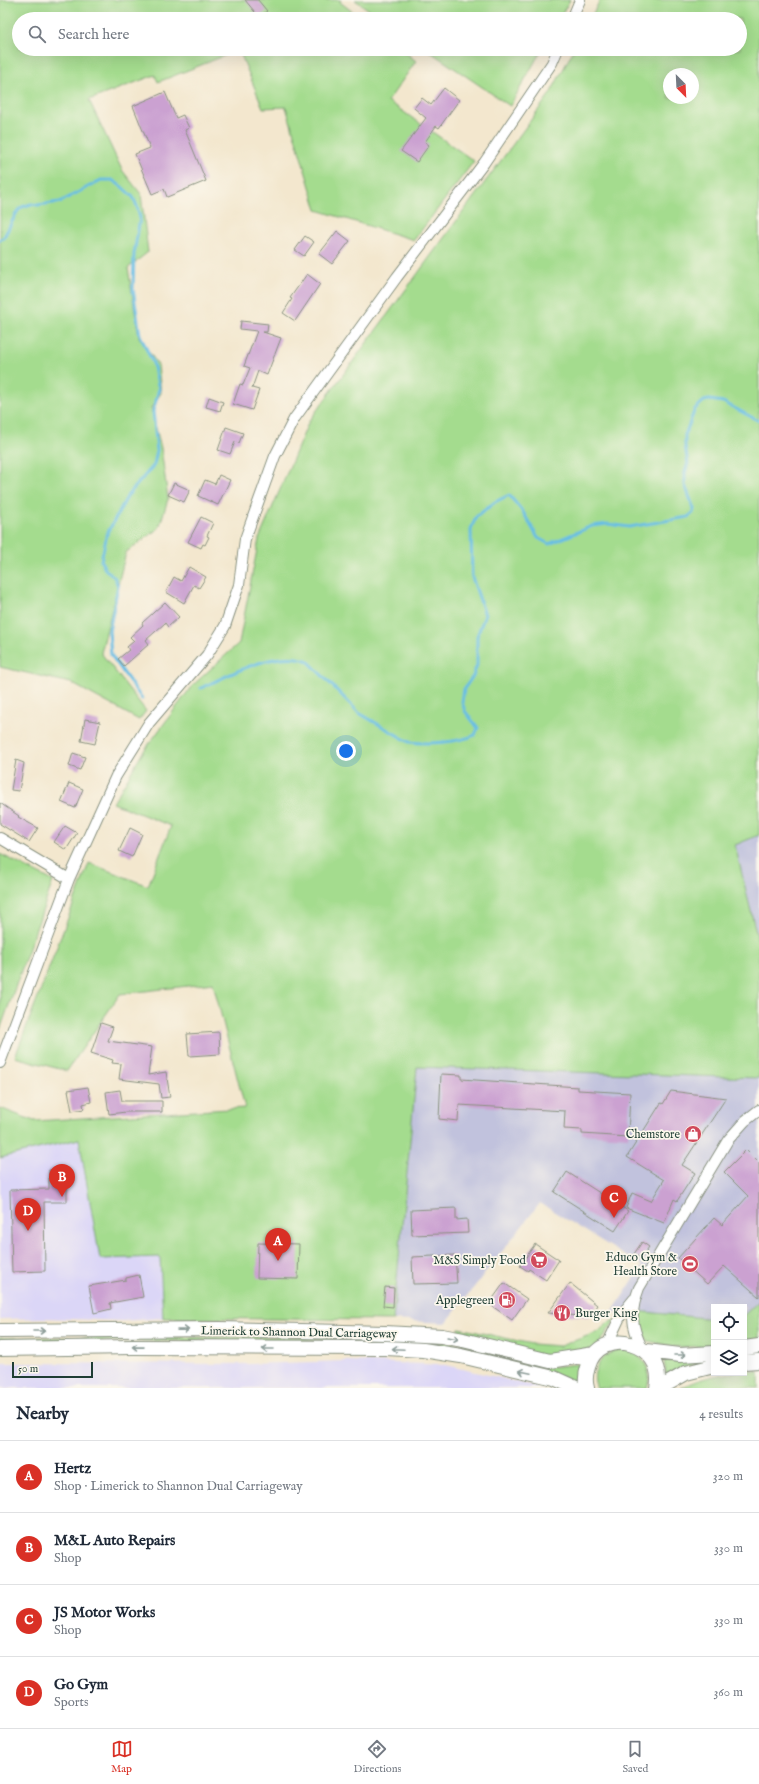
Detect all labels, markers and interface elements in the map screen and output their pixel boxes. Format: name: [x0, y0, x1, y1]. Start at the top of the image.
search box: [12, 12, 747, 56]
icon: search: [26, 23, 48, 45]
text: Search here: [58, 25, 129, 44]
north arrow: [663, 68, 699, 104]
your location: [336, 741, 356, 761]
shop icon: Chemstore: [683, 1124, 703, 1144]
place label: Chemstore: [626, 1127, 680, 1142]
pin: B: [49, 1164, 75, 1197]
pin: C: [601, 1185, 627, 1218]
pin: D: [15, 1198, 41, 1231]
pin: A: [265, 1228, 291, 1261]
supermarket icon: M&S Simply Food: [529, 1250, 549, 1270]
place label: Educo Gym & Health Store: [605, 1250, 677, 1279]
place label: M&S Simply Food: [433, 1253, 527, 1269]
sports icon: Educo Gym & Health Store: [680, 1254, 700, 1274]
fuel station icon: Applegreen: [497, 1290, 517, 1310]
place label: Applegreen: [435, 1293, 495, 1309]
restaurant icon: Burger King: [552, 1303, 572, 1323]
map controls: [711, 1304, 747, 1376]
button: locate: [711, 1304, 747, 1340]
place label: Burger King: [575, 1306, 638, 1321]
street label: Limerick to Shannon Dual Carriageway: [201, 1323, 397, 1342]
one-way arrow: [176, 1326, 189, 1334]
one-way arrow: [32, 1327, 45, 1335]
one-way arrow: [446, 1334, 459, 1342]
button: layers: [711, 1340, 747, 1376]
one-way arrow: [132, 1344, 145, 1351]
one-way arrow: [262, 1345, 275, 1353]
one-way arrow: [392, 1345, 405, 1353]
one-way arrow: [673, 1351, 686, 1359]
scale bar: [12, 1360, 93, 1379]
text: 50 m: [18, 1362, 38, 1376]
one-way arrow: [519, 1368, 532, 1376]
text: Nearby: [16, 1404, 69, 1425]
text: 4 results: [699, 1406, 743, 1423]
text: Hertz: [54, 1459, 91, 1478]
text: A: [25, 1468, 33, 1485]
text: 320 m: [713, 1468, 743, 1485]
text: Shop · Limerick to Shannon Dual Carriageway: [54, 1478, 303, 1495]
text: M&L Auto Repairs: [54, 1531, 175, 1550]
text: B: [25, 1540, 33, 1557]
text: 330 m: [714, 1540, 743, 1557]
text: Shop: [54, 1550, 82, 1567]
text: JS Motor Works: [54, 1603, 155, 1622]
text: C: [24, 1612, 34, 1629]
text: 330 m: [714, 1612, 743, 1629]
text: Shop: [54, 1622, 82, 1639]
text: Go Gym: [54, 1675, 108, 1694]
text: D: [24, 1684, 34, 1701]
text: 360 m: [713, 1684, 743, 1701]
text: Sports: [54, 1694, 89, 1711]
tab: Map: [111, 1738, 133, 1776]
tab: Directions: [354, 1738, 401, 1776]
tab: Saved: [622, 1738, 648, 1776]

